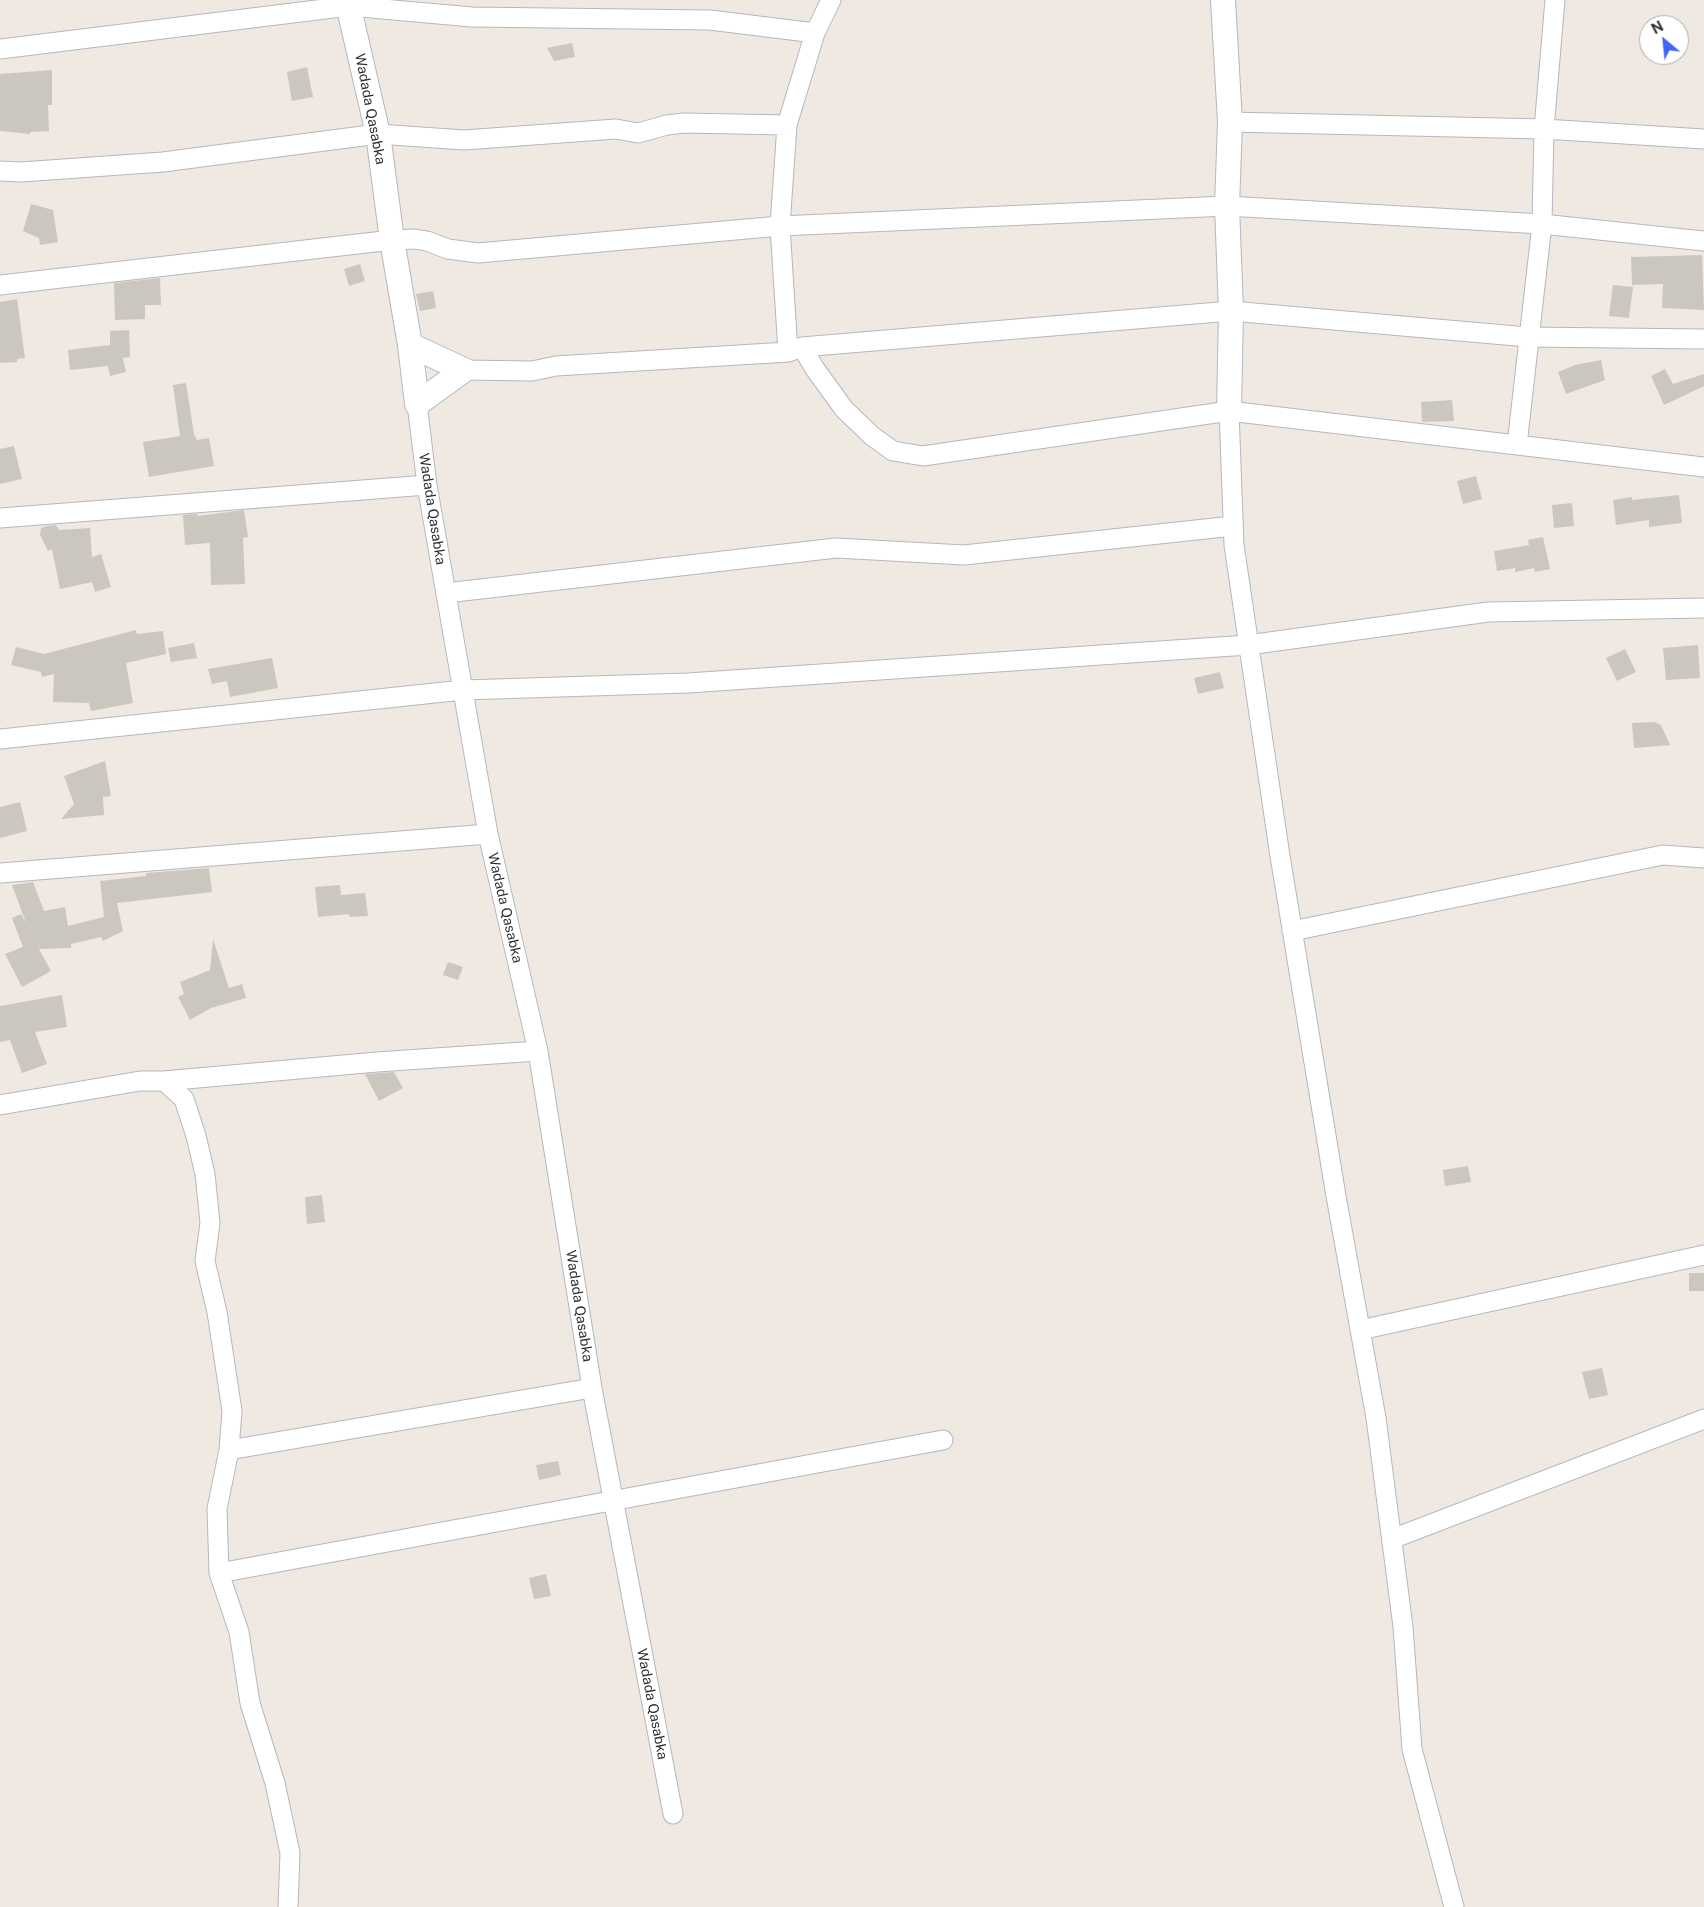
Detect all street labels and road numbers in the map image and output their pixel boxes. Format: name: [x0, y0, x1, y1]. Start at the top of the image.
street label: Wadada Qasabka: [351, 52, 389, 166]
street label: Wadada Qasabka: [415, 452, 449, 566]
street label: Wadada Qasabka: [484, 851, 526, 965]
street label: Wadada Qasabka: [562, 1249, 596, 1363]
street label: Wadada Qasabka: [633, 1647, 671, 1761]

